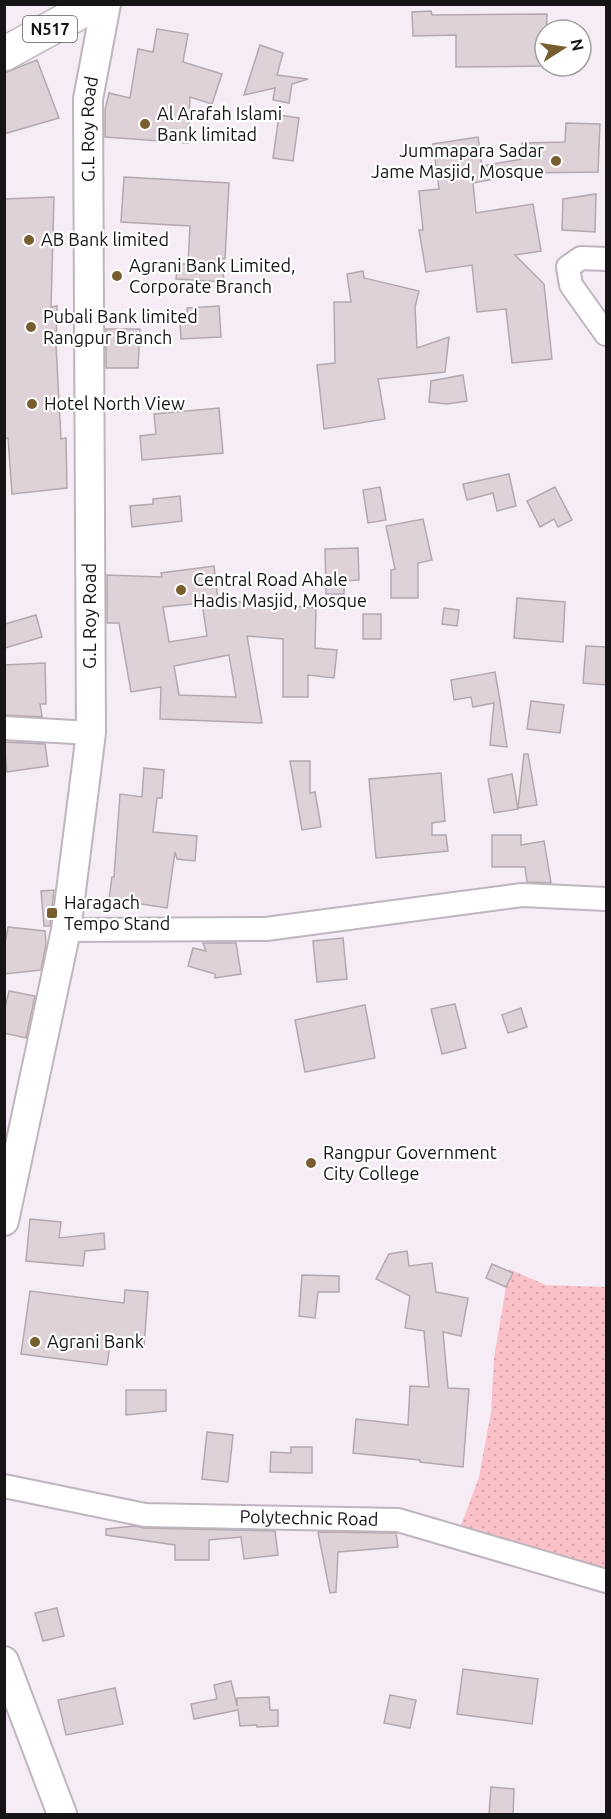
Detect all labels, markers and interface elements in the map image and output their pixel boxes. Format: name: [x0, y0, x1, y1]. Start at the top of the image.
road number: N517: [23, 16, 77, 42]
north arrow: [533, 18, 593, 78]
text: N: [568, 37, 588, 53]
street label: G.L Roy Road: [77, 74, 101, 182]
place label: Al Arafah Islami Bank limitad: [157, 103, 282, 144]
marker: Al Arafah Islami Bank limitad: [138, 117, 152, 131]
place label: Jummapara Sadar Jame Masjid, Mosque: [371, 140, 544, 181]
marker: Jummapara Sadar Jame Masjid, Mosque: [549, 154, 563, 168]
place label: AB Bank limited: [41, 229, 169, 249]
marker: AB Bank limited: [22, 233, 36, 247]
place label: Agrani Bank Limited, Corporate Branch: [129, 255, 295, 296]
marker: Agrani Bank Limited, Corporate Branch: [110, 269, 124, 283]
place label: Pubali Bank limited Rangpur Branch: [43, 306, 198, 347]
marker: Pubali Bank limited Rangpur Branch: [24, 320, 38, 334]
place label: Hotel North View: [44, 393, 185, 413]
marker: Hotel North View: [25, 397, 39, 411]
street label: G.L Roy Road: [79, 563, 99, 669]
place label: Central Road Ahale Hadis Masjid, Mosque: [193, 569, 367, 610]
marker: Central Road Ahale Hadis Masjid, Mosque: [174, 583, 188, 597]
place label: Haragach Tempo Stand: [64, 892, 170, 933]
marker: Haragach Tempo Stand: [45, 906, 59, 920]
place label: Rangpur Government City College: [323, 1142, 497, 1183]
marker: Rangpur Government City College: [304, 1156, 318, 1170]
place label: Agrani Bank: [47, 1331, 144, 1351]
marker: Agrani Bank: [28, 1335, 42, 1349]
street label: Polytechnic Road: [239, 1506, 379, 1529]

